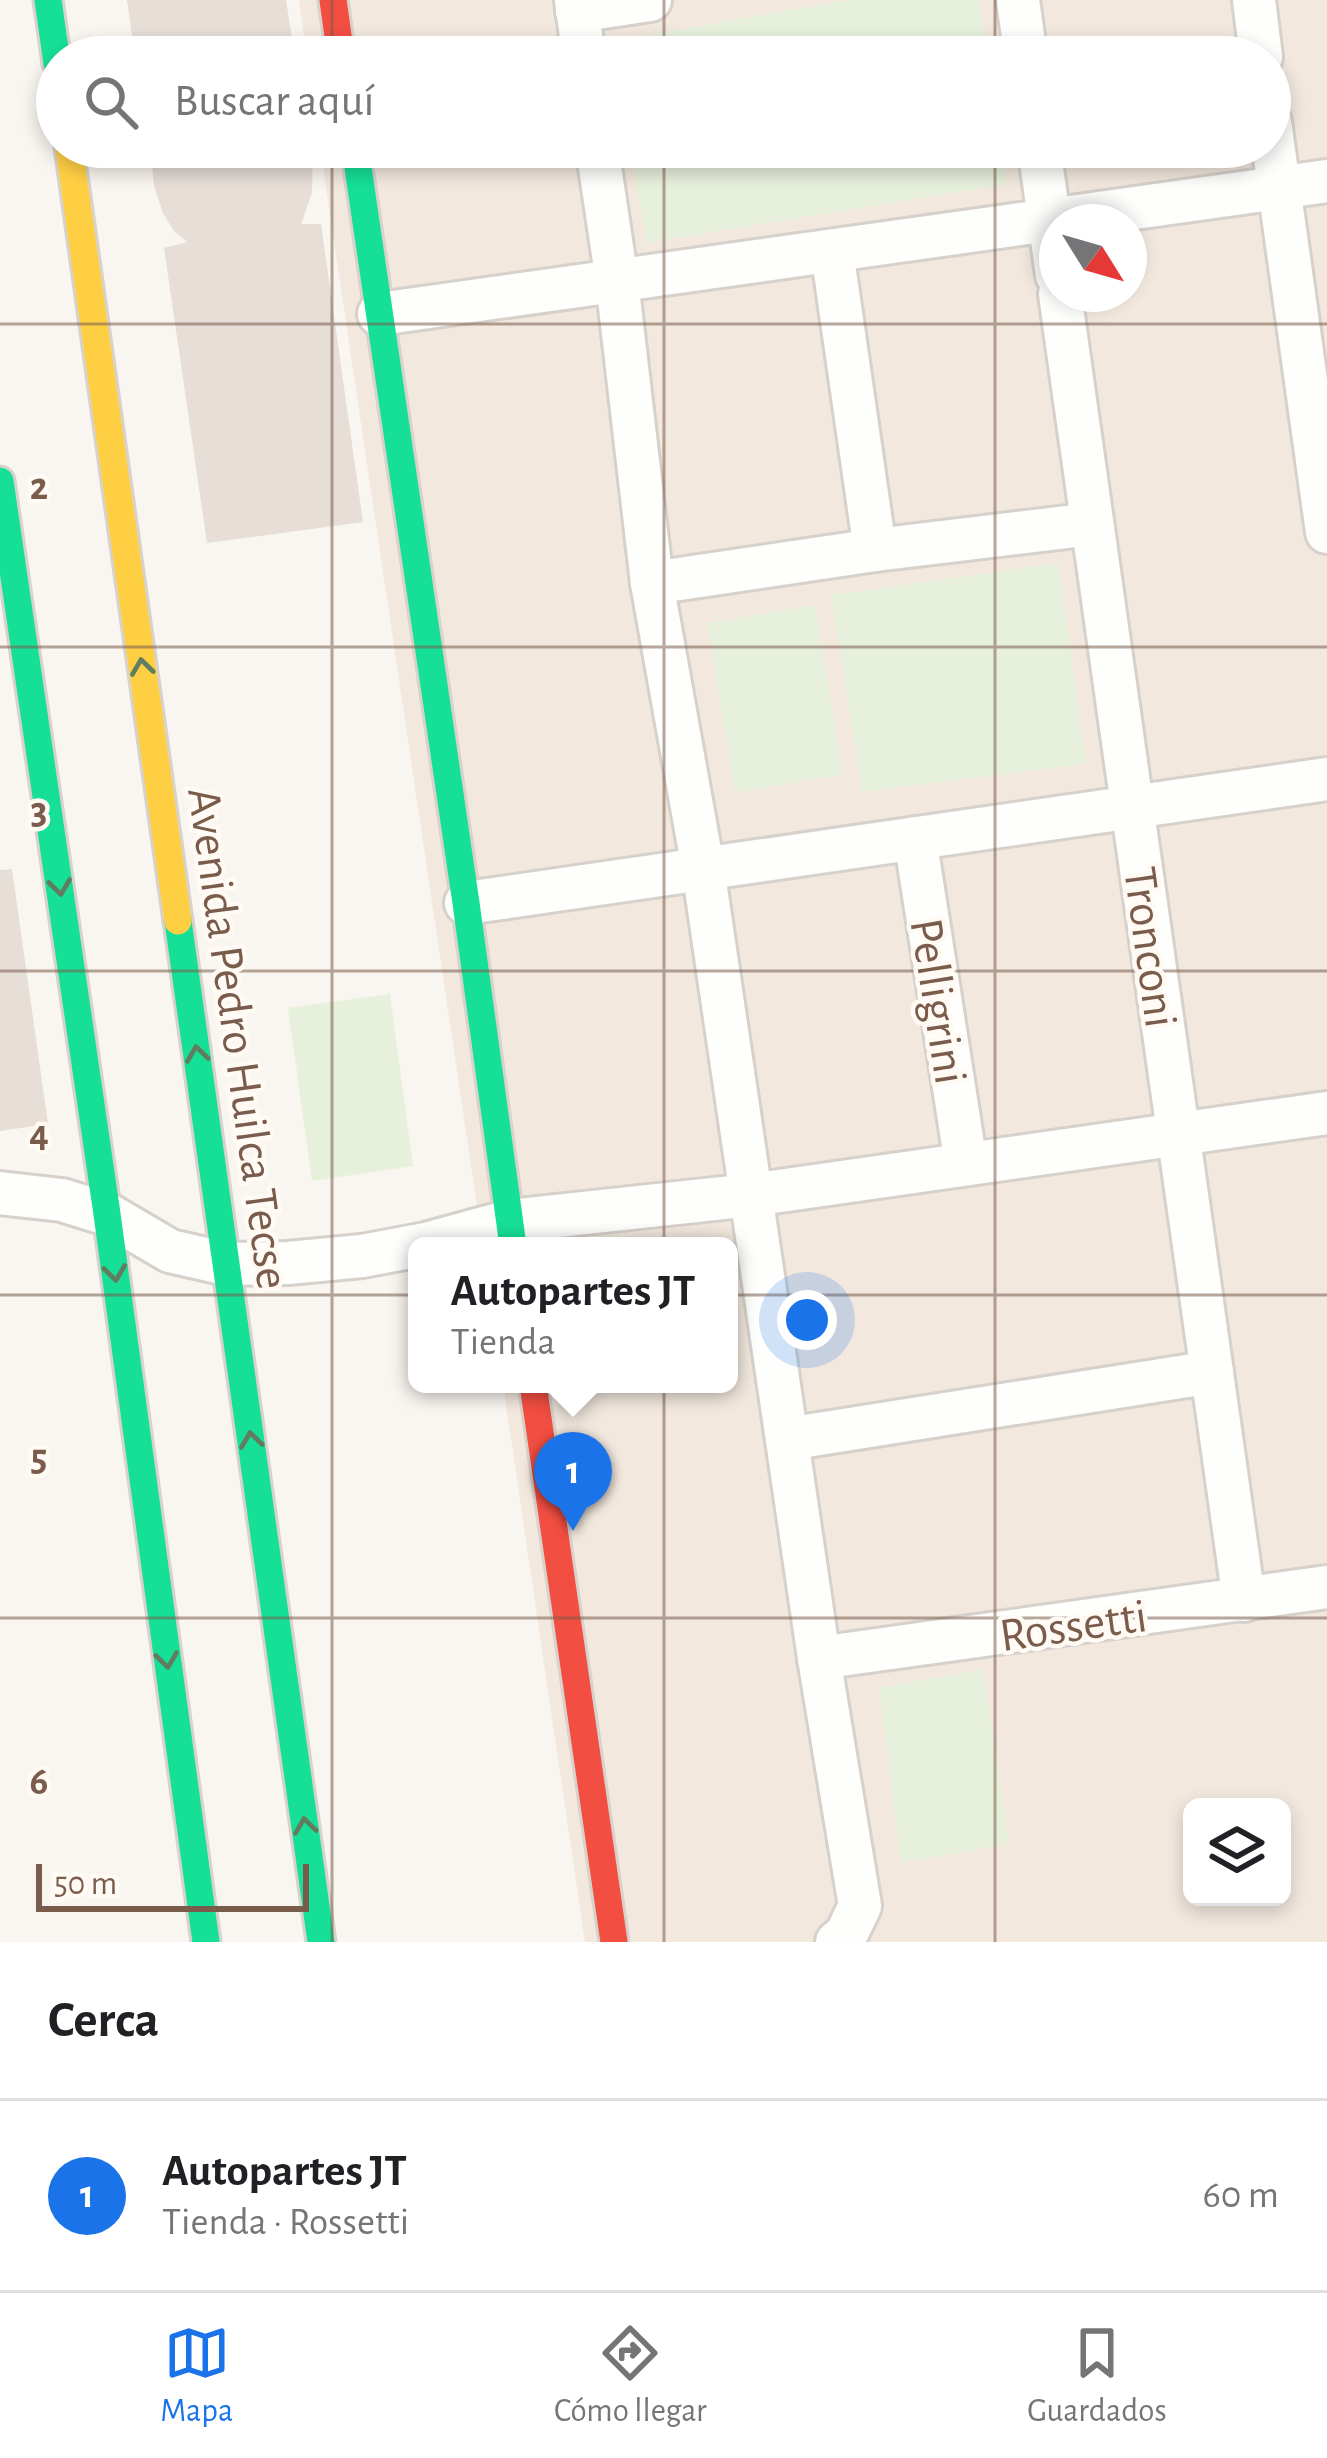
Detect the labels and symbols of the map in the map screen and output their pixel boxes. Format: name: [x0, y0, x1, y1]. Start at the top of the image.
north arrow: [1039, 204, 1147, 312]
text: 2: [30, 468, 48, 507]
one-way arrow: [130, 658, 156, 677]
street label: Avenida Pedro Huilca Tecse: [178, 785, 296, 1292]
text: 3: [31, 792, 47, 831]
street label: Tronconi: [1114, 864, 1184, 1031]
one-way arrow: [46, 877, 71, 897]
street label: Pelligrini: [900, 915, 974, 1088]
one-way arrow: [185, 1044, 211, 1063]
text: 4: [29, 1115, 49, 1154]
one-way arrow: [102, 1263, 128, 1283]
your location: [777, 1290, 837, 1350]
one-way arrow: [239, 1430, 265, 1450]
pin: 1: [534, 1432, 612, 1531]
text: 5: [31, 1439, 47, 1478]
street label: Rossetti: [997, 1593, 1150, 1661]
one-way arrow: [154, 1650, 180, 1670]
text: 6: [30, 1763, 48, 1802]
one-way arrow: [293, 1816, 319, 1836]
scale bar: [36, 1858, 309, 1911]

